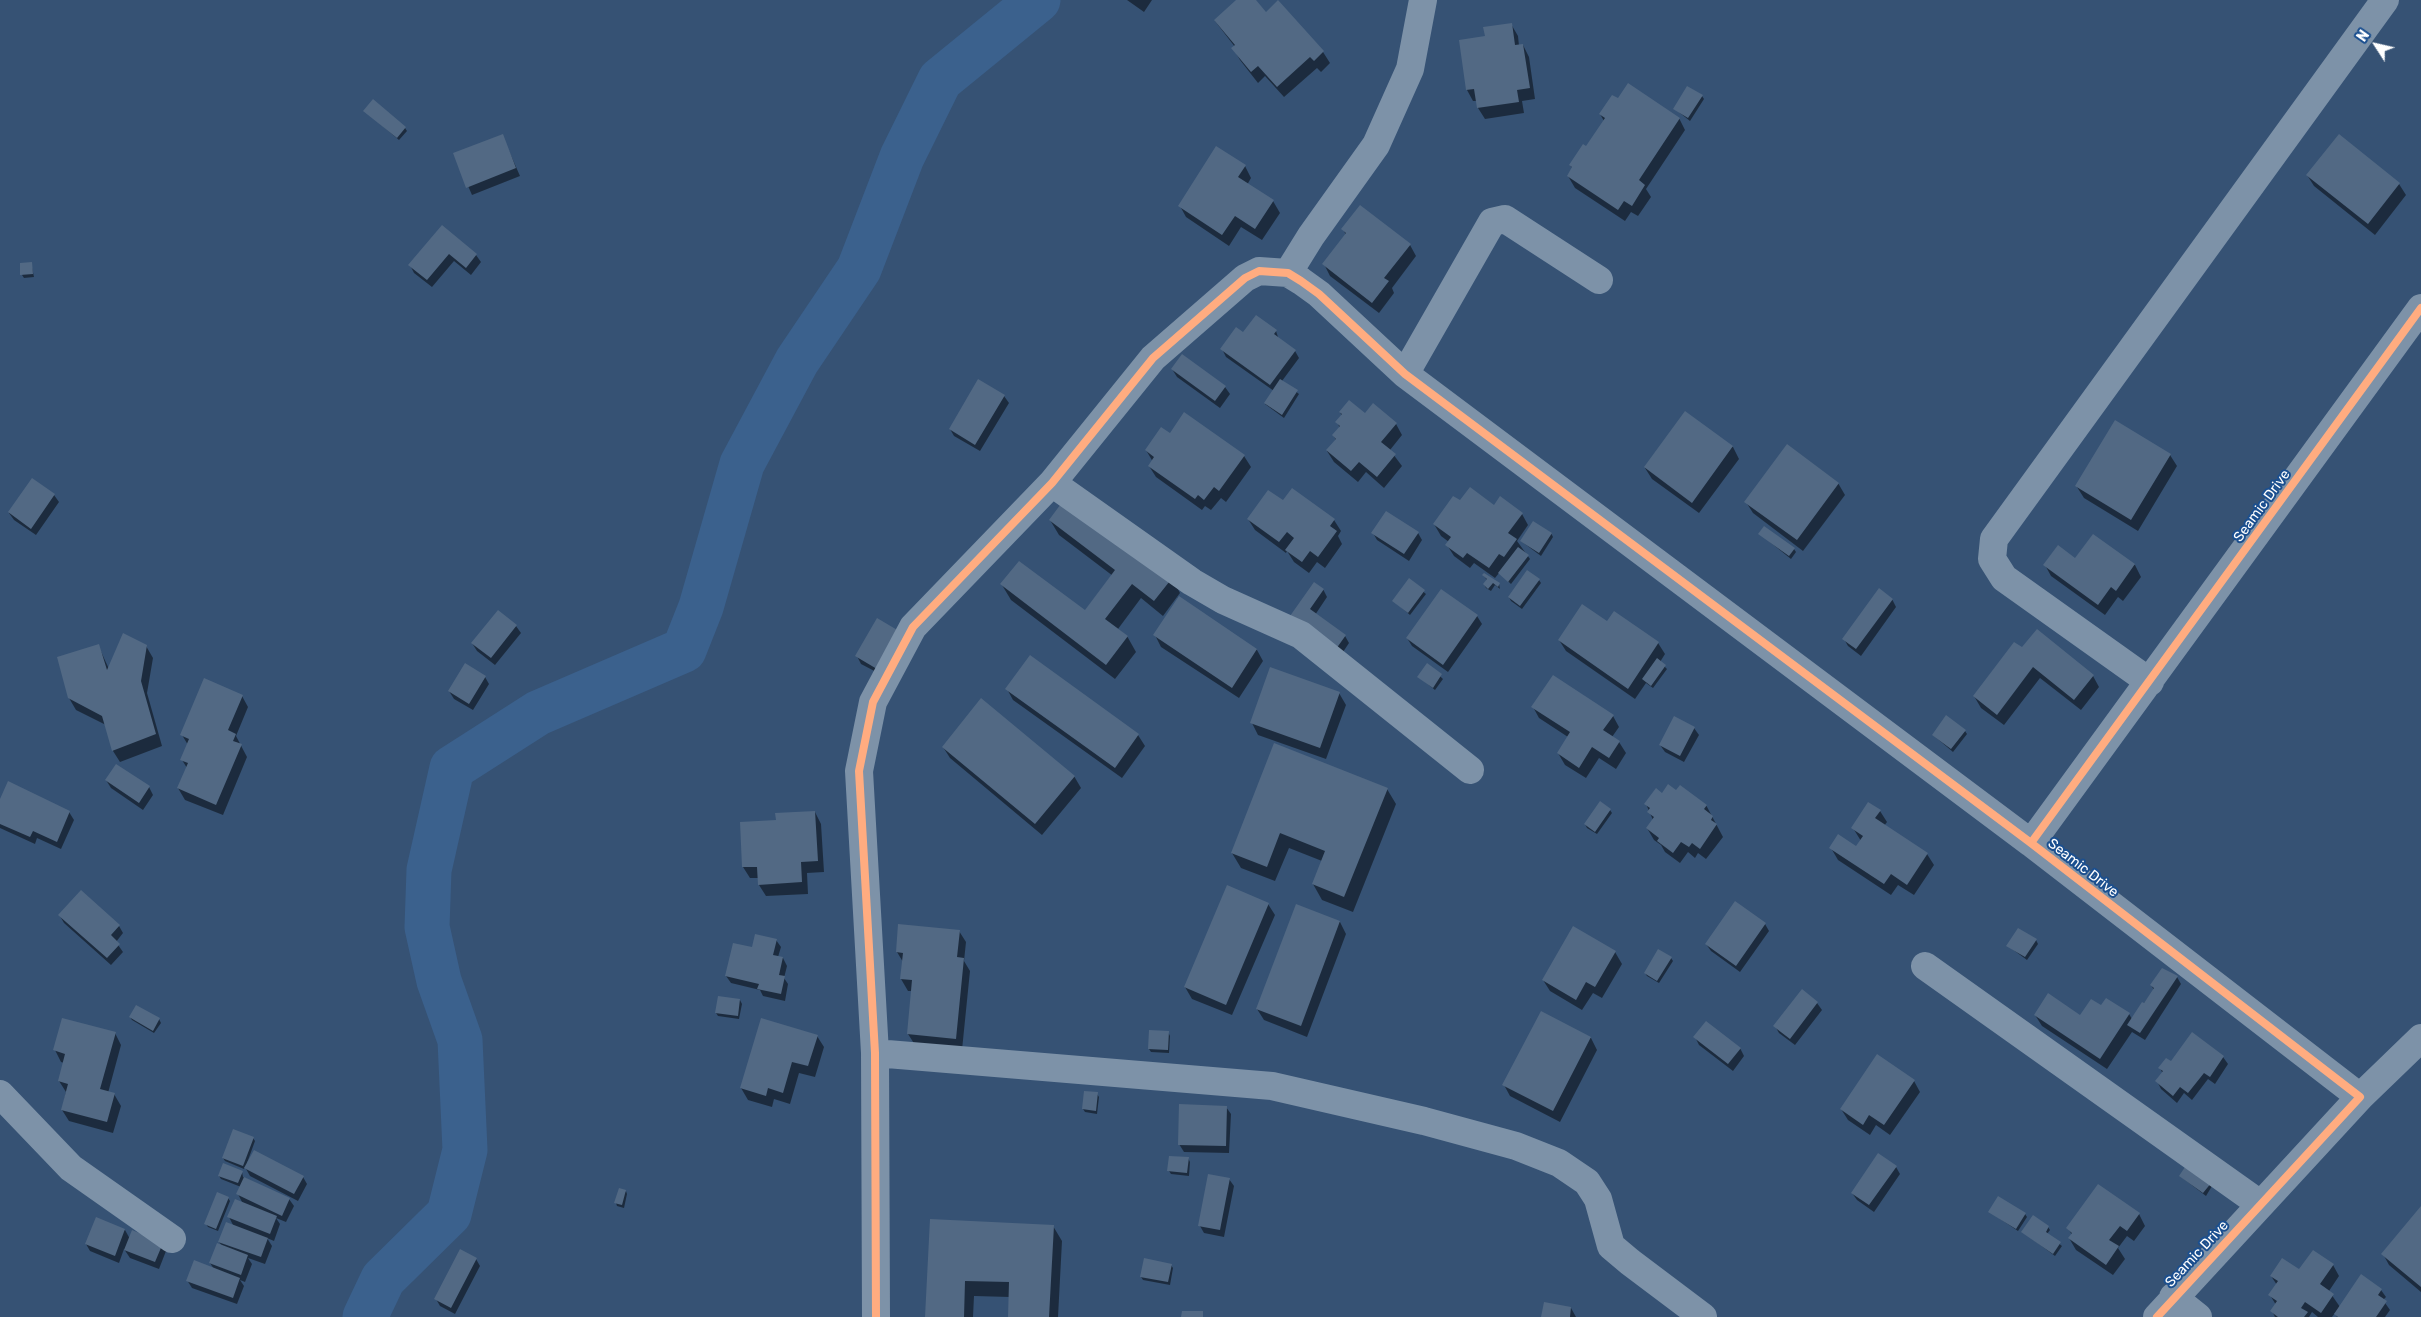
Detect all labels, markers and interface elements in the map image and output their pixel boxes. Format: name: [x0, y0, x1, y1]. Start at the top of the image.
north arrow: [2351, 20, 2401, 70]
text: N: [2353, 27, 2373, 45]
street label: Seamic Drive: [2230, 467, 2294, 545]
street label: Seamic Drive: [2044, 835, 2122, 901]
street label: Seamic Drive: [2162, 1217, 2232, 1291]

